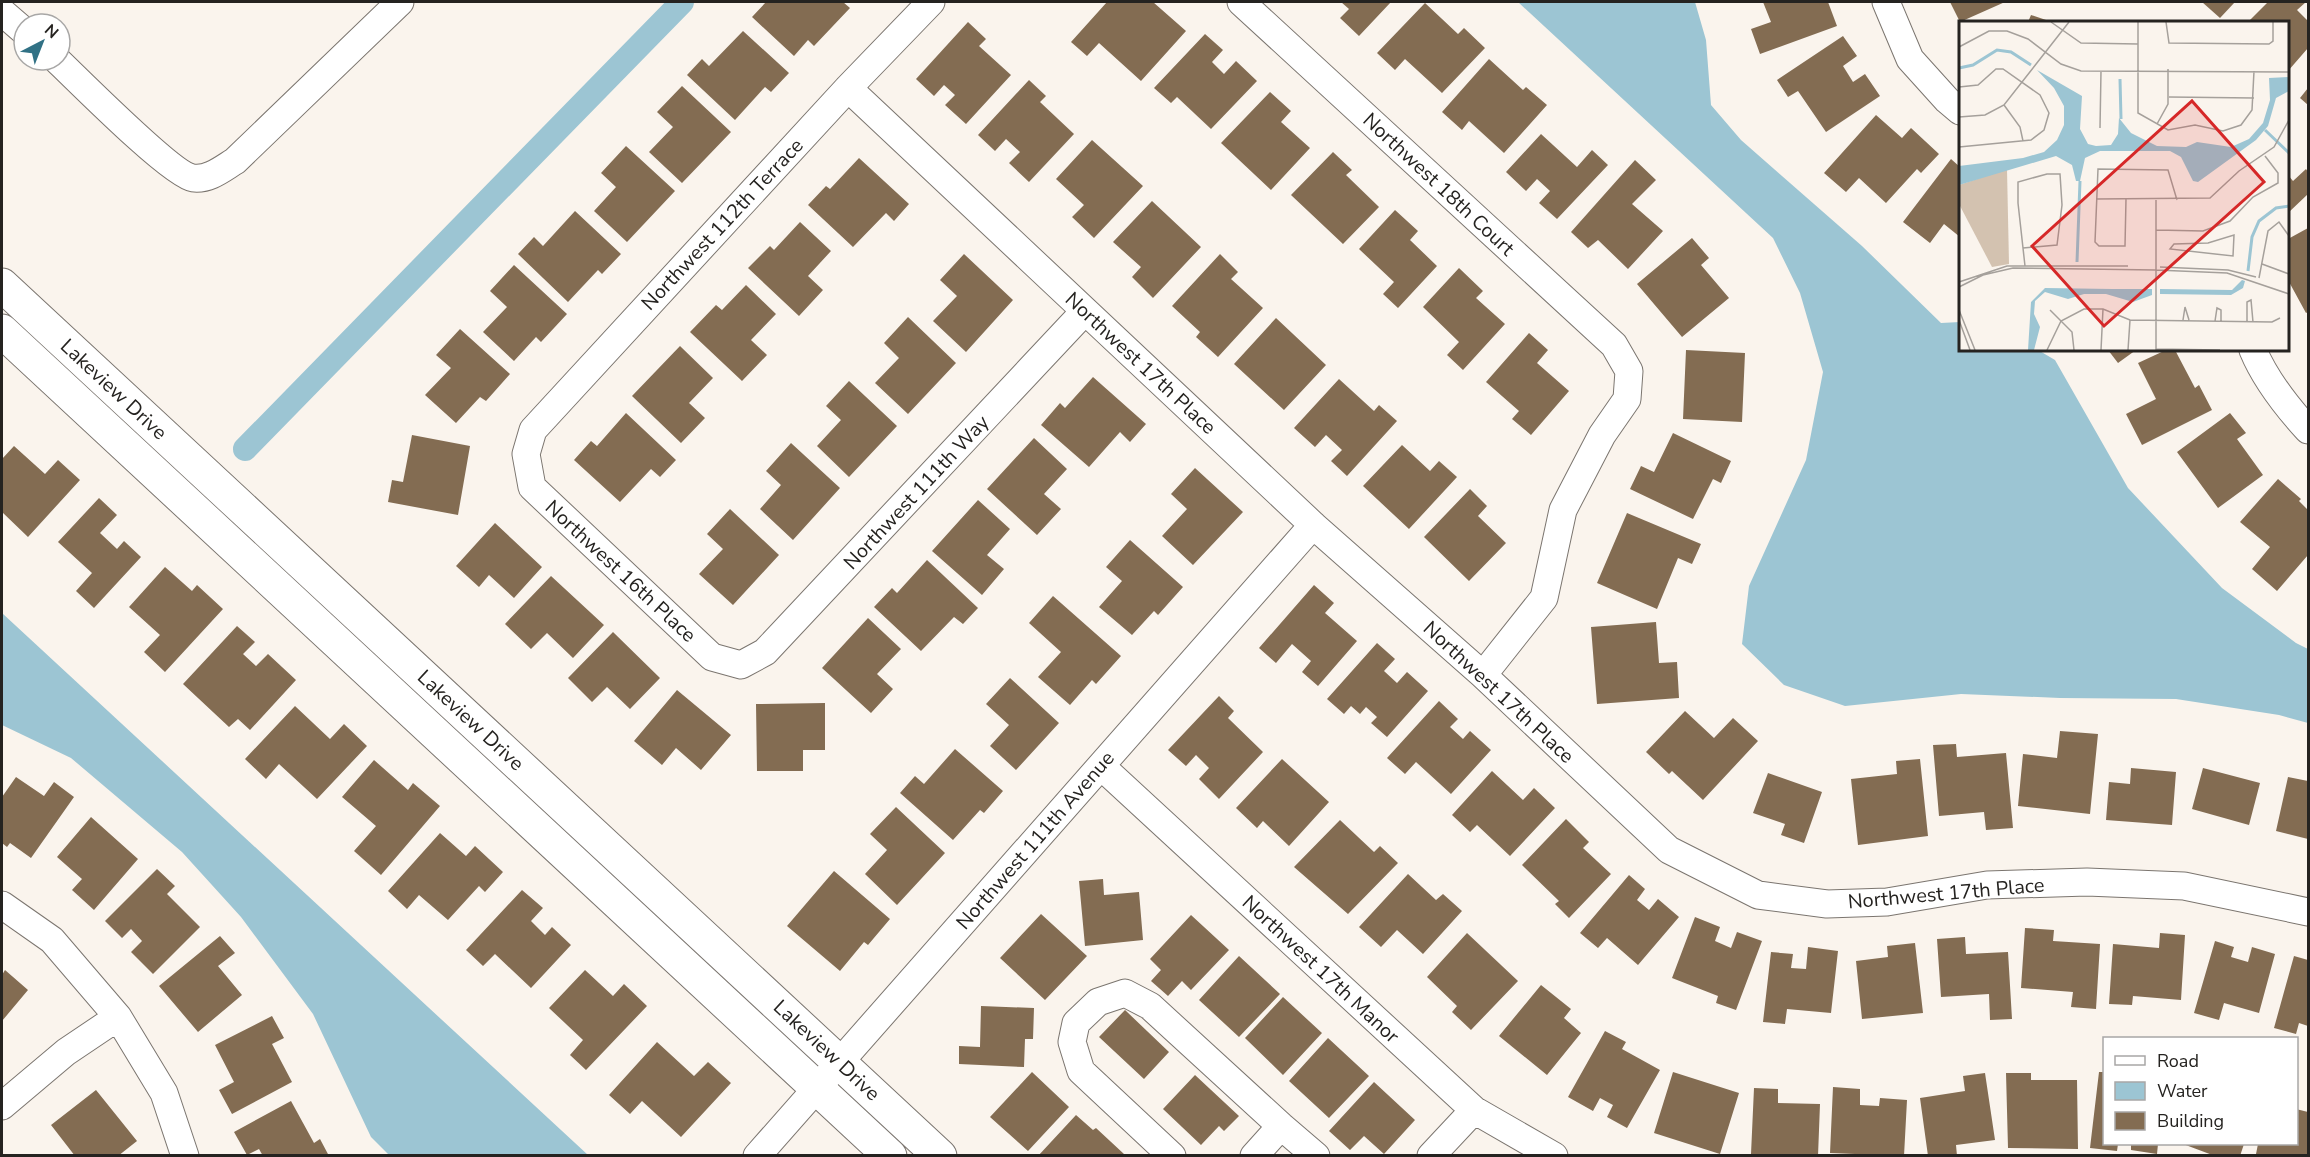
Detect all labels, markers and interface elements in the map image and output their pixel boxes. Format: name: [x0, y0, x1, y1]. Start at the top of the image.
north arrow: [12, 12, 72, 72]
text: N: [40, 19, 63, 44]
inset map: [1959, 21, 2289, 351]
street label: Northwest 18th Court: [1357, 107, 1521, 262]
street label: Northwest 112th Terrace: [635, 132, 809, 316]
street label: Northwest 17th Place: [1059, 286, 1222, 440]
street label: Lakeview Drive: [55, 333, 173, 446]
street label: Northwest 111th Way: [838, 409, 996, 575]
street label: Northwest 16th Place: [539, 494, 702, 648]
street label: Northwest 17th Place: [1417, 615, 1580, 769]
street label: Lakeview Drive: [412, 664, 530, 777]
street label: Northwest 111th Avenue: [950, 745, 1120, 935]
street label: Northwest 17th Place: [1847, 871, 2045, 916]
street label: Northwest 17th Manor: [1236, 889, 1405, 1049]
street label: Lakeview Drive: [768, 994, 886, 1107]
legend: [2103, 1037, 2298, 1145]
text: Road: [2157, 1049, 2199, 1073]
text: Water: [2157, 1079, 2208, 1103]
text: Building: [2157, 1109, 2224, 1133]

